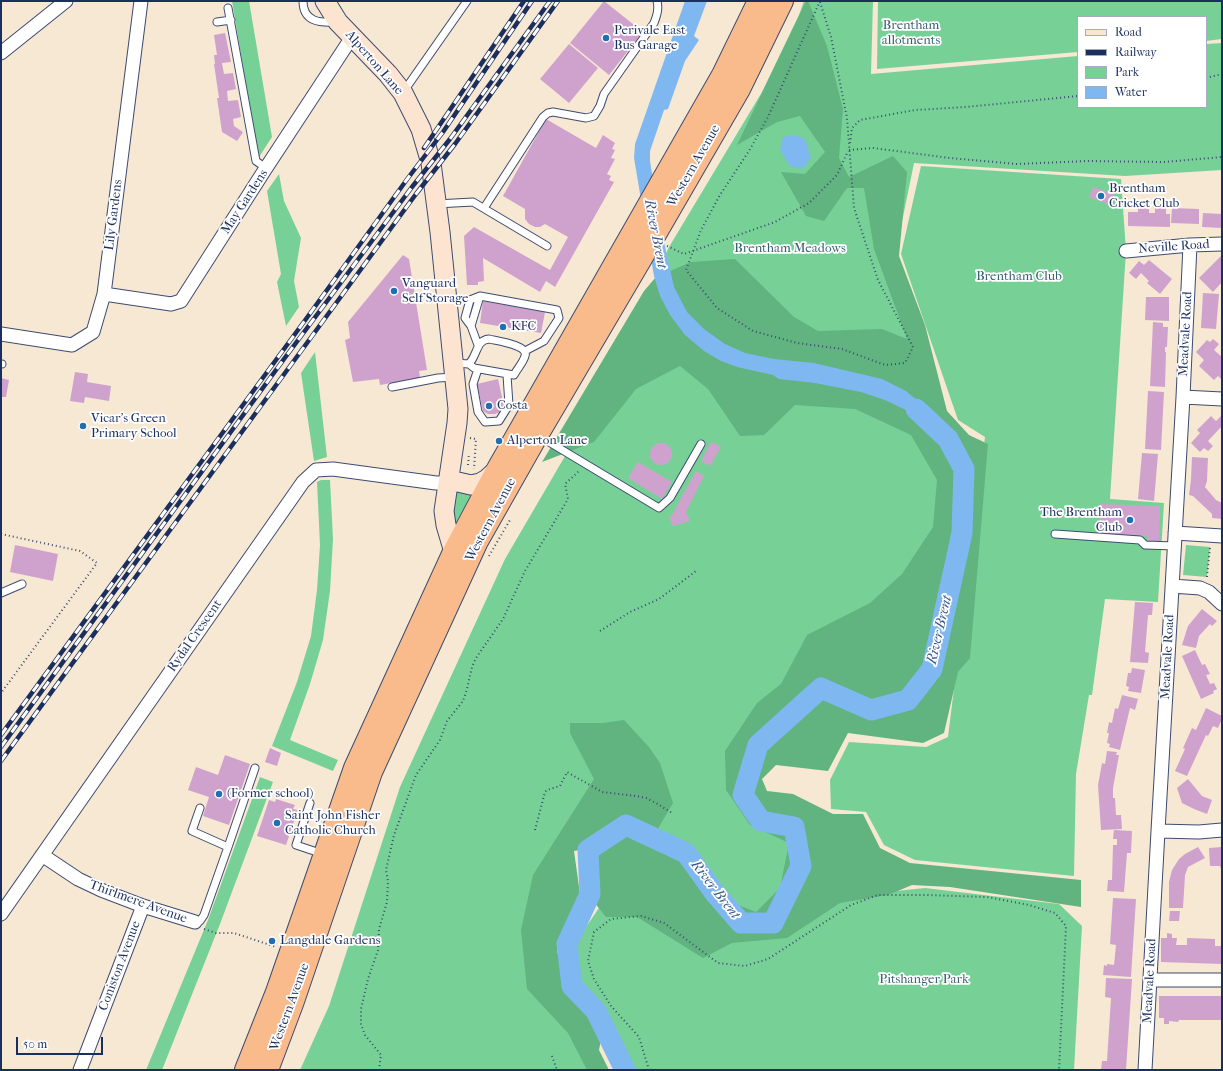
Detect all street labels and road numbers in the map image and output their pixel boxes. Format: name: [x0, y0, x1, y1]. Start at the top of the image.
street label: Alperton Lane: [342, 28, 406, 98]
street label: Western Avenue: [664, 122, 724, 210]
street label: May Gardens: [218, 167, 272, 237]
street label: Lily Gardens: [102, 179, 126, 251]
street label: Neville Road: [1138, 237, 1210, 257]
street label: Meadvale Road: [1176, 291, 1196, 377]
street label: Western Avenue: [463, 476, 519, 564]
street label: Rydal Crescent: [164, 597, 226, 675]
street label: Meadvale Road: [1158, 614, 1178, 700]
street label: Thirlmere Avenue: [87, 877, 189, 927]
street label: Coniston Avenue: [96, 919, 144, 1013]
street label: Meadvale Road: [1140, 938, 1160, 1024]
street label: Western Avenue: [267, 961, 313, 1053]

